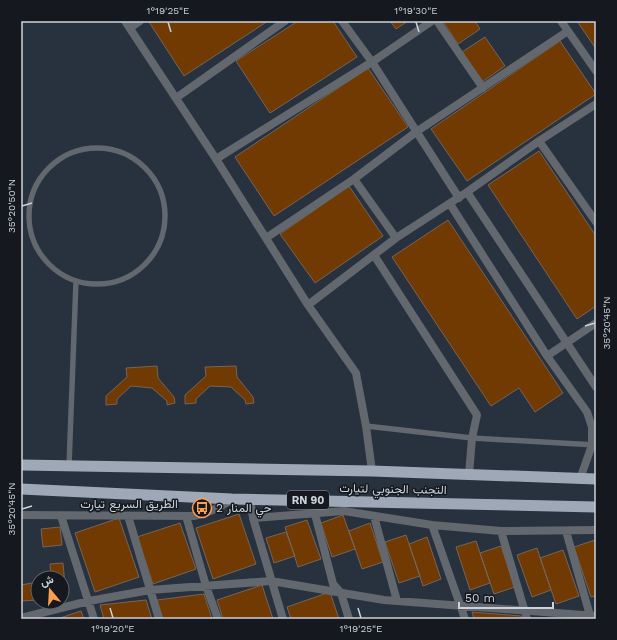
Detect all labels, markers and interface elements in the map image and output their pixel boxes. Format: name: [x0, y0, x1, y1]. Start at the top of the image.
text: 1°19'25"E: [147, 5, 189, 16]
text: 1°19'30"E: [394, 5, 438, 16]
text: 35°20'50"N: [6, 179, 17, 233]
text: 35°20'45"N: [601, 296, 612, 350]
street label: التجنب الجنوبي لتيارت: [339, 481, 447, 500]
text: 35°20'45"N: [6, 482, 17, 536]
road number: RN 90: [287, 491, 329, 509]
street label: الطريق السريع تيارت: [80, 497, 178, 513]
bus stop icon: حي المنار 2: [191, 497, 213, 519]
place label: حي المنار 2: [216, 501, 271, 518]
north arrow: [30, 570, 70, 610]
text: ش: [39, 573, 55, 589]
scale bar: [459, 584, 553, 610]
text: 50 m: [465, 591, 495, 605]
text: 1°19'20"E: [91, 623, 135, 634]
text: 1°19'25"E: [340, 623, 382, 634]

